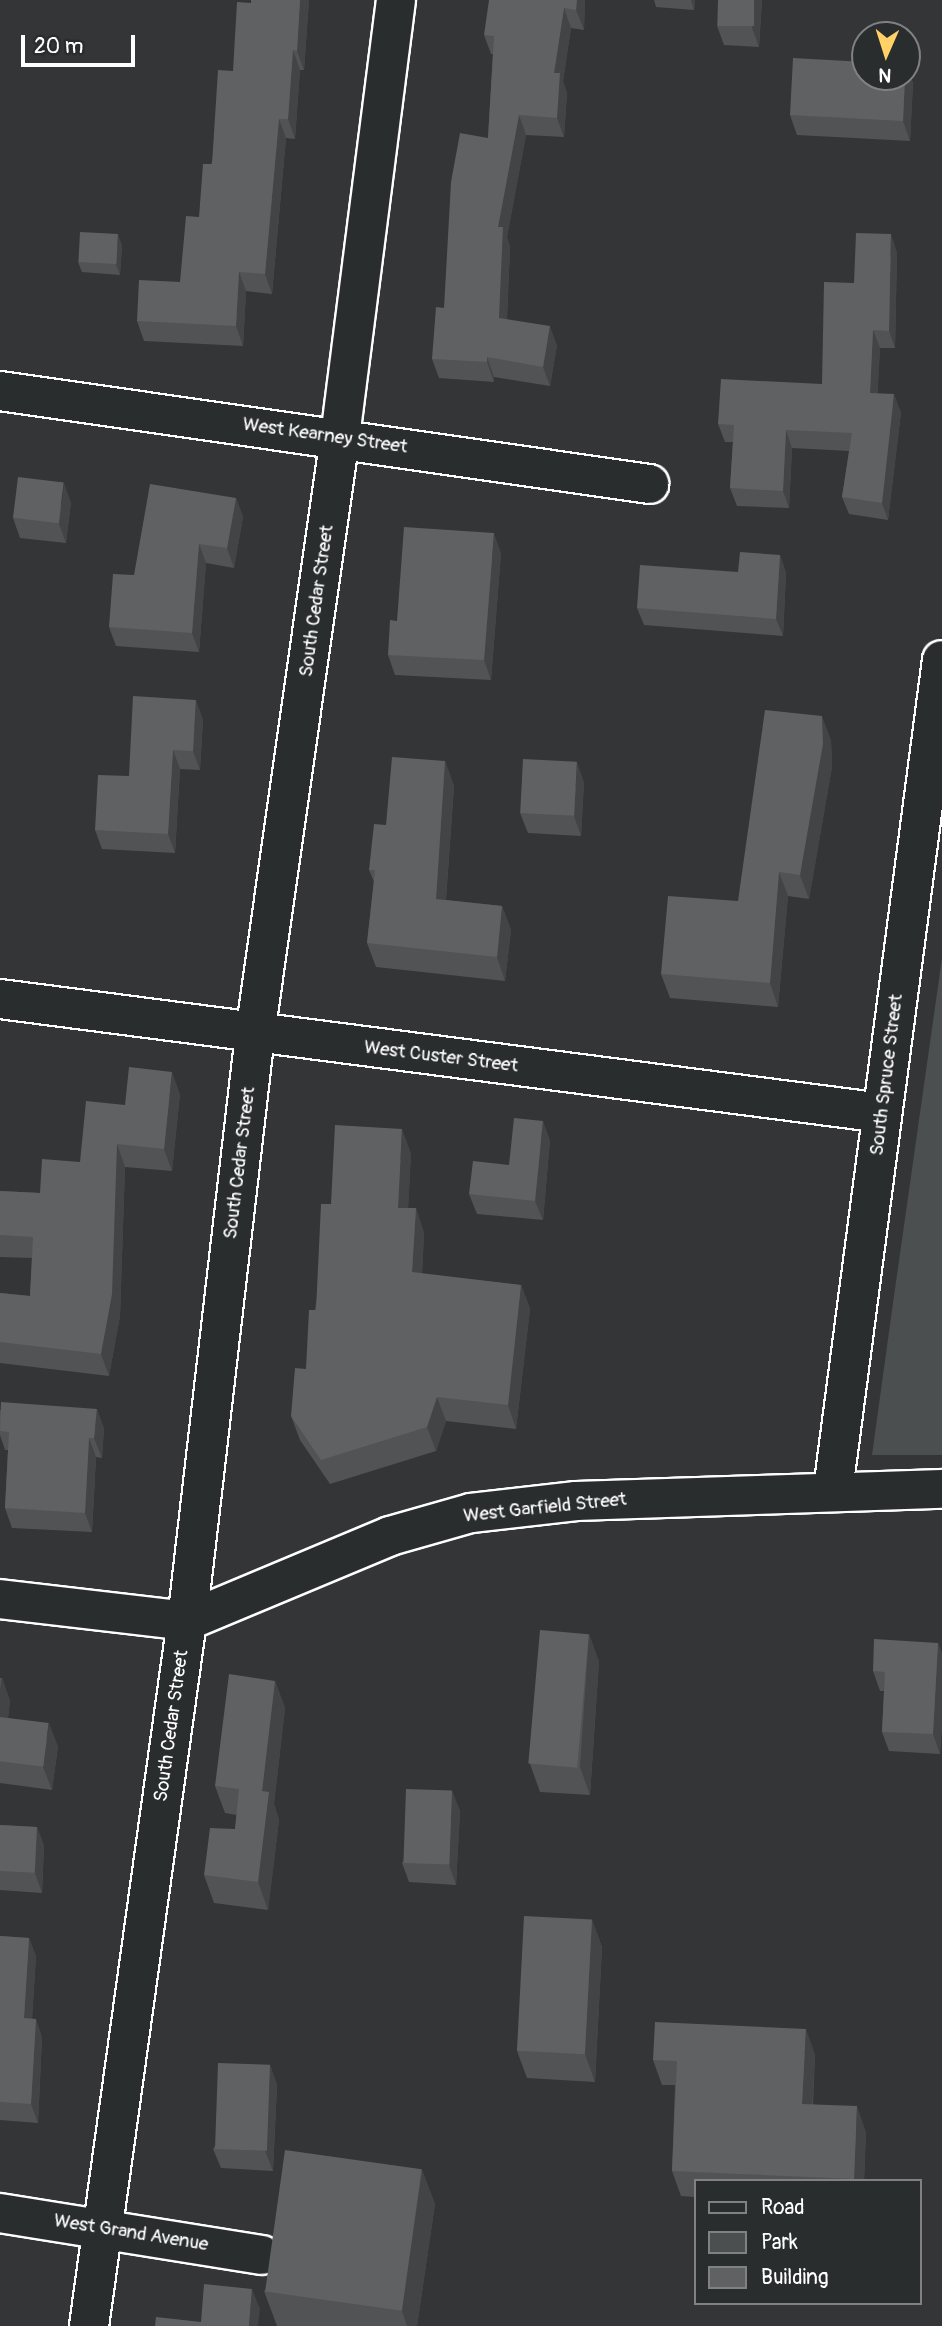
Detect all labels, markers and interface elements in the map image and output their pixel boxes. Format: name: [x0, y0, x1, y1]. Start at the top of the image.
scale bar: [24, 21, 138, 65]
north arrow: [851, 21, 921, 91]
text: 20 m: [34, 33, 83, 60]
text: N: [878, 63, 892, 87]
street label: West Kearney Street: [241, 413, 409, 459]
street label: South Cedar Street: [295, 524, 339, 678]
street label: South Spruce Street: [866, 993, 908, 1157]
street label: West Custer Street: [363, 1036, 519, 1078]
street label: South Cedar Street: [219, 1086, 261, 1240]
street label: West Garfield Street: [462, 1488, 628, 1528]
street label: South Cedar Street: [150, 1649, 194, 1803]
legend: [694, 2179, 921, 2305]
text: Road: [761, 2194, 805, 2221]
street label: West Grand Avenue: [52, 2210, 210, 2256]
text: Park: [761, 2229, 798, 2256]
text: Building: [761, 2264, 828, 2291]

